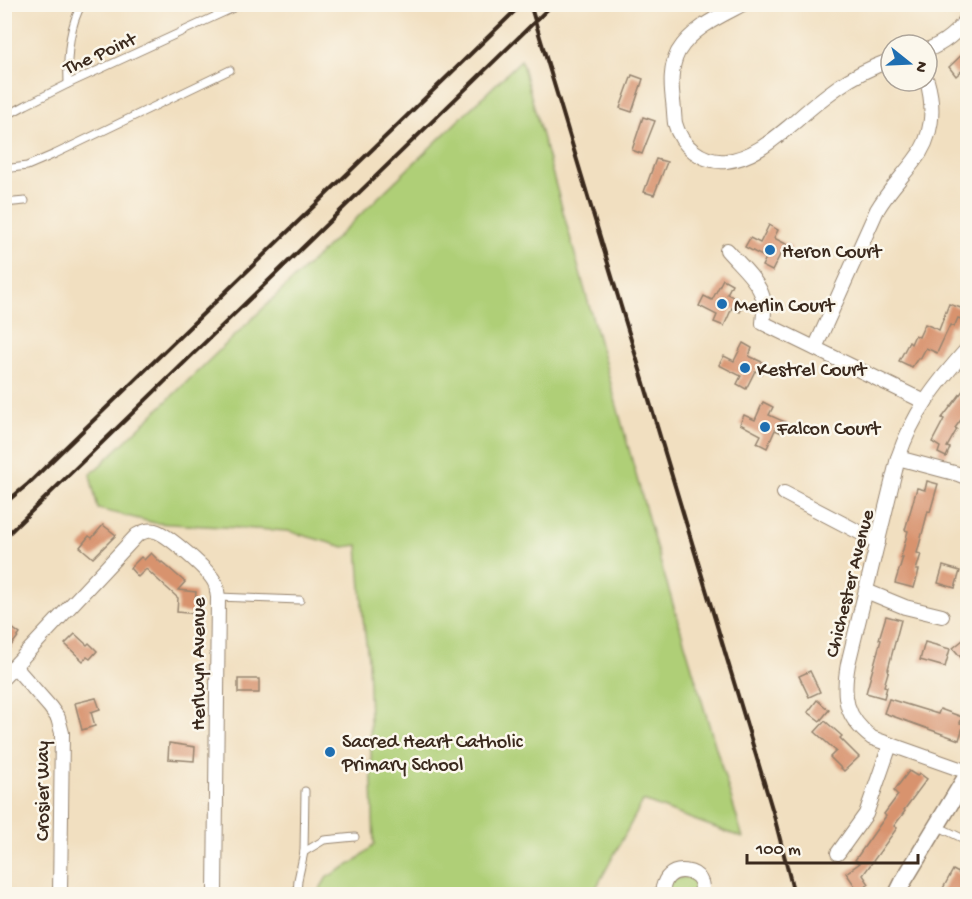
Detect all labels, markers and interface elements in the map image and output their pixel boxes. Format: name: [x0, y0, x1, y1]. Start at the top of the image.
street label: The Point: [60, 28, 142, 82]
north arrow: [879, 33, 939, 93]
text: N: [909, 59, 931, 75]
place label: Heron Court: [782, 242, 883, 265]
marker: Heron Court: [763, 243, 777, 257]
place label: Merlin Court: [734, 296, 836, 319]
marker: Merlin Court: [715, 297, 729, 311]
place label: Kestrel Court: [757, 360, 868, 383]
marker: Kestrel Court: [738, 361, 752, 375]
place label: Falcon Court: [776, 419, 882, 442]
marker: Falcon Court: [758, 420, 772, 434]
street label: Chichester Avenue: [822, 507, 881, 660]
street label: Herlwyn Avenue: [189, 597, 212, 730]
place label: Sacred Heart Catholic Primary School: [341, 732, 524, 778]
street label: Crosier Way: [33, 741, 56, 841]
marker: Sacred Heart Catholic Primary School: [323, 745, 337, 759]
scale bar: [747, 827, 918, 865]
text: 100 m: [755, 840, 801, 861]

